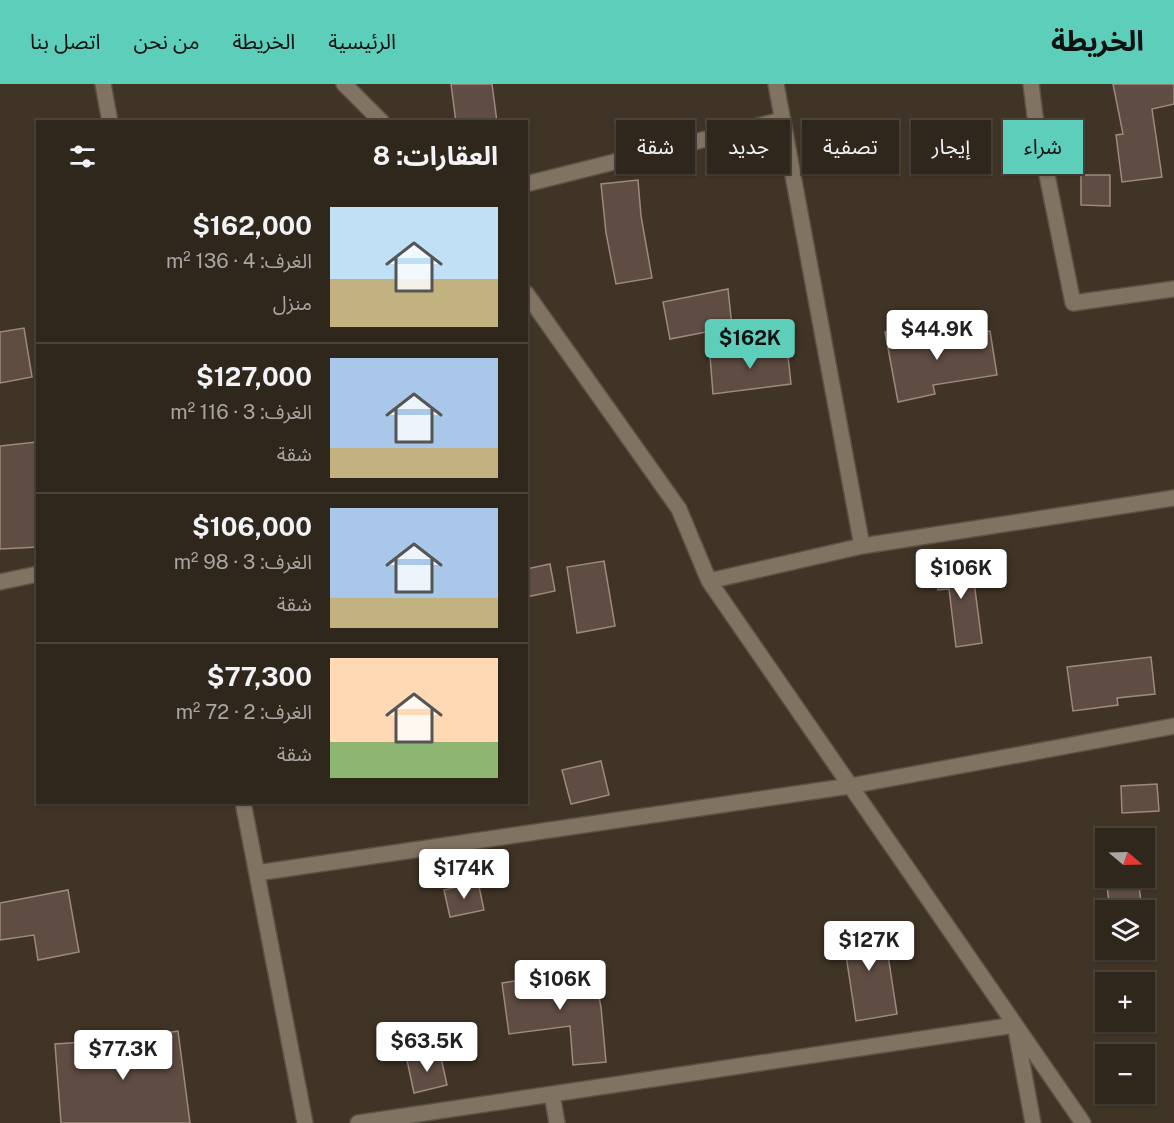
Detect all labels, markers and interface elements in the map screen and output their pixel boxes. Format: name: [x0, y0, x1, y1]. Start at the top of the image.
text: الخريطة: [1051, 24, 1144, 57]
text: اتصل بنا: [30, 29, 101, 54]
text: من نحن: [134, 29, 199, 54]
text: الخريطة: [232, 29, 295, 54]
text: الرئيسية: [328, 29, 396, 54]
chip: شقة: [616, 120, 695, 174]
chip: جديد: [707, 120, 790, 174]
chip: تصفية: [802, 120, 899, 174]
chip: إيجار: [911, 120, 991, 174]
chip: شراء: [1003, 120, 1083, 174]
icon: filters: [66, 140, 99, 173]
text: العقارات: 8: [373, 140, 498, 171]
text: $162,000: [192, 210, 312, 241]
icon: home: [378, 231, 450, 303]
text: الغرف: 4 · 136 m²: [166, 249, 312, 273]
text: منزل: [273, 291, 312, 315]
pin: $44.9K: [888, 310, 986, 361]
text: $44.9K: [901, 317, 973, 341]
pin: $162K: [708, 319, 792, 370]
text: $162K: [719, 326, 781, 350]
text: $127,000: [196, 361, 312, 392]
icon: home: [378, 382, 450, 454]
text: الغرف: 3 · 116 m²: [170, 400, 312, 424]
text: شقة: [277, 442, 312, 466]
text: $106,000: [192, 511, 312, 542]
icon: home: [378, 532, 450, 604]
pin: $106K: [919, 549, 1003, 600]
text: الغرف: 3 · 98 m²: [174, 550, 312, 574]
text: $106K: [930, 556, 992, 580]
text: شقة: [277, 592, 312, 616]
text: $77,300: [207, 661, 312, 692]
icon: home: [378, 682, 450, 754]
text: الغرف: 2 · 72 m²: [176, 700, 312, 724]
text: شقة: [277, 742, 312, 766]
north arrow: [1095, 828, 1155, 888]
map controls: [1095, 828, 1155, 1104]
pin: $174K: [422, 849, 506, 900]
text: $174K: [433, 856, 495, 880]
button: layers: [1095, 900, 1155, 960]
pin: $127K: [827, 921, 911, 972]
text: $127K: [838, 928, 900, 952]
pin: $106K: [518, 960, 602, 1011]
text: $106K: [529, 967, 591, 991]
button: +: [1095, 972, 1155, 1032]
pin: $63.5K: [378, 1022, 476, 1073]
text: $63.5K: [390, 1029, 464, 1053]
pin: $77.3K: [74, 1030, 172, 1081]
text: $77.3K: [88, 1037, 158, 1061]
button: −: [1095, 1044, 1155, 1104]

